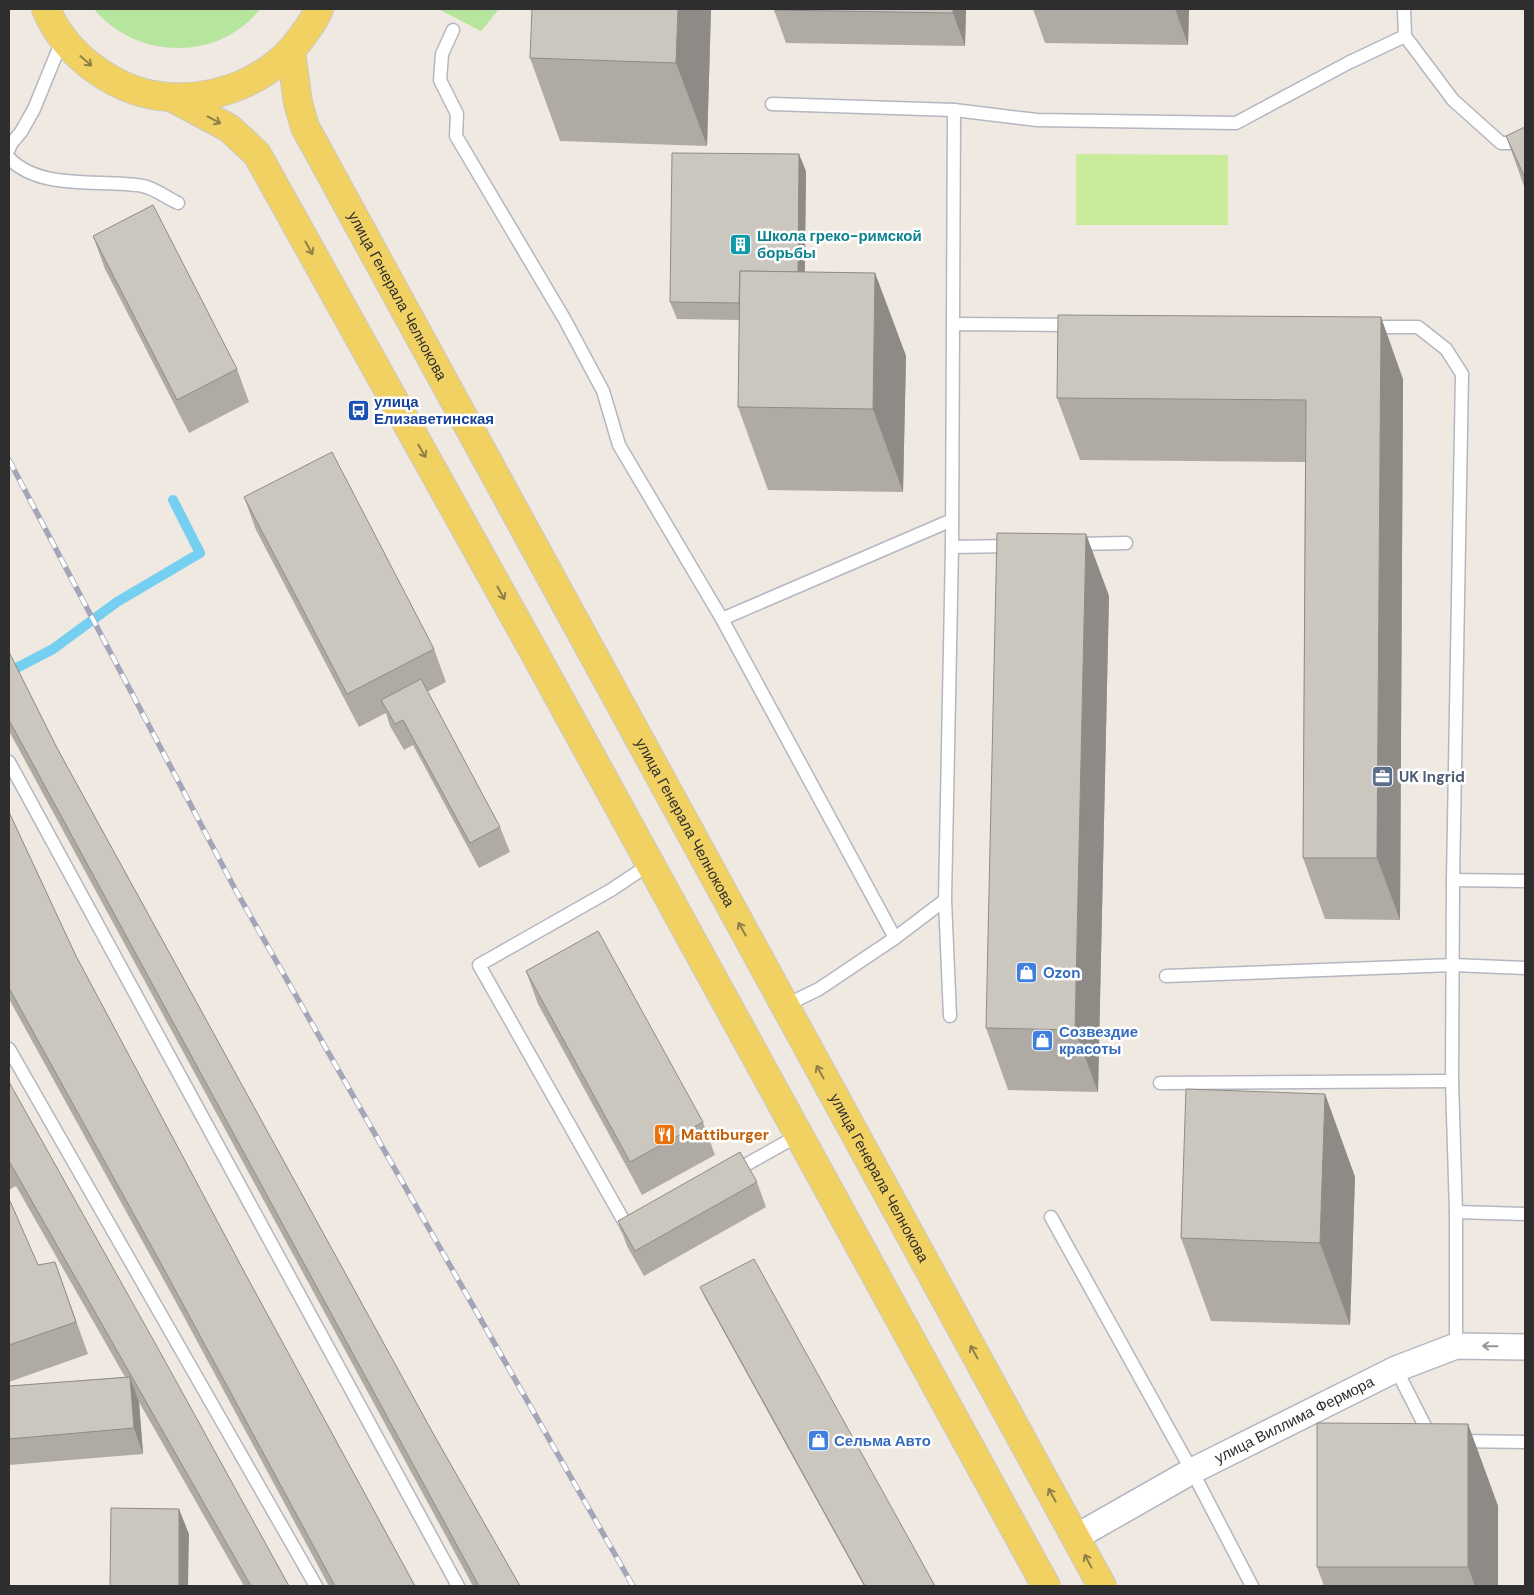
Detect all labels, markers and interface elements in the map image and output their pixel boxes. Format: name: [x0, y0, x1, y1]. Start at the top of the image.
one-way arrow: [79, 56, 92, 67]
one-way arrow: [206, 116, 221, 126]
street label: улица Генерала Челнокова: [343, 208, 452, 385]
place label: Школа греко-римской борьбы: [757, 226, 922, 263]
building icon: Школа греко-римской борьбы: [729, 233, 753, 257]
one-way arrow: [305, 240, 314, 255]
place label: улица Елизаветинская: [374, 392, 494, 429]
bus stop icon: улица Елизаветинская: [346, 399, 370, 423]
one-way arrow: [417, 444, 427, 459]
one-way arrow: [497, 585, 506, 600]
street label: улица Генерала Челнокова: [631, 734, 739, 911]
office icon: UK Ingrid: [1371, 765, 1395, 789]
place label: UK Ingrid: [1399, 767, 1465, 787]
one-way arrow: [737, 922, 746, 937]
shop icon: Ozon: [1015, 961, 1039, 985]
place label: Ozon: [1043, 963, 1081, 983]
place label: Созвездие красоты: [1059, 1022, 1138, 1059]
shop icon: Созвездие красоты: [1031, 1029, 1055, 1053]
one-way arrow: [815, 1064, 825, 1079]
street label: улица Генерала Челнокова: [825, 1090, 934, 1267]
restaurant icon: Mattiburger: [653, 1123, 677, 1147]
place label: Mattiburger: [681, 1125, 769, 1145]
one-way arrow: [1483, 1341, 1499, 1351]
one-way arrow: [969, 1345, 979, 1360]
street label: улица Виллима Фермора: [1211, 1371, 1378, 1468]
shop icon: Сельма Авто: [806, 1429, 830, 1453]
place label: Сельма Авто: [834, 1431, 931, 1451]
one-way arrow: [1047, 1487, 1057, 1502]
one-way arrow: [1083, 1554, 1092, 1569]

